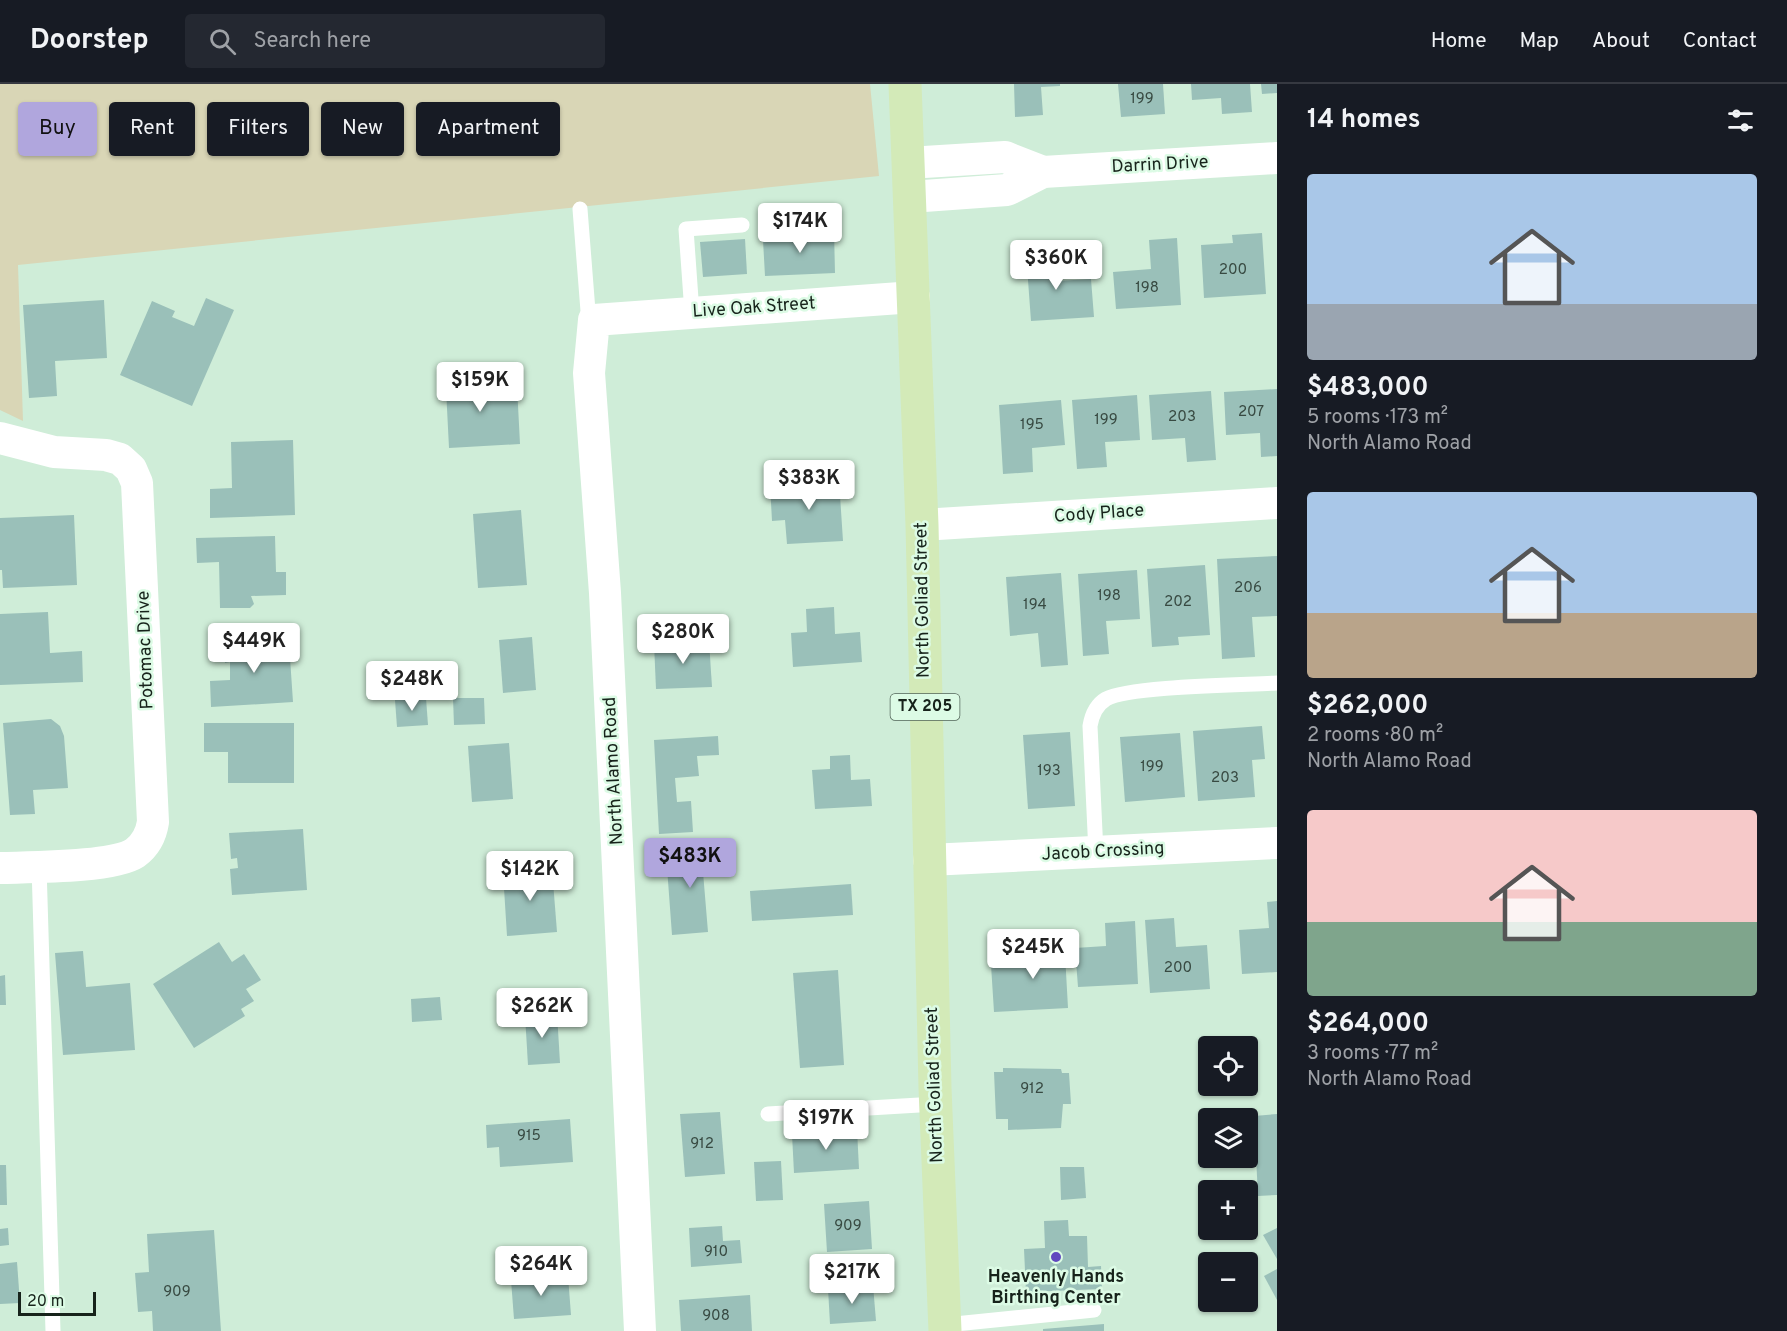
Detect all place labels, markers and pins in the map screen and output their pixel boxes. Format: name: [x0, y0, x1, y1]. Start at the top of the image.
pin: $174K: [758, 203, 842, 254]
pin: $360K: [1014, 240, 1098, 291]
pin: $159K: [438, 362, 522, 413]
pin: $383K: [767, 460, 851, 511]
pin: $280K: [641, 614, 725, 665]
pin: $449K: [212, 623, 296, 674]
pin: $248K: [370, 661, 454, 712]
pin: $483K: [648, 838, 732, 889]
pin: $142K: [488, 851, 572, 902]
pin: $245K: [991, 929, 1075, 980]
pin: $262K: [500, 988, 584, 1039]
pin: $197K: [784, 1100, 868, 1151]
pin: $264K: [499, 1246, 583, 1297]
marker: Heavenly Hands Birthing Center: [1049, 1250, 1063, 1264]
pin: $217K: [810, 1254, 894, 1305]
place label: Heavenly Hands Birthing Center: [988, 1266, 1124, 1310]

